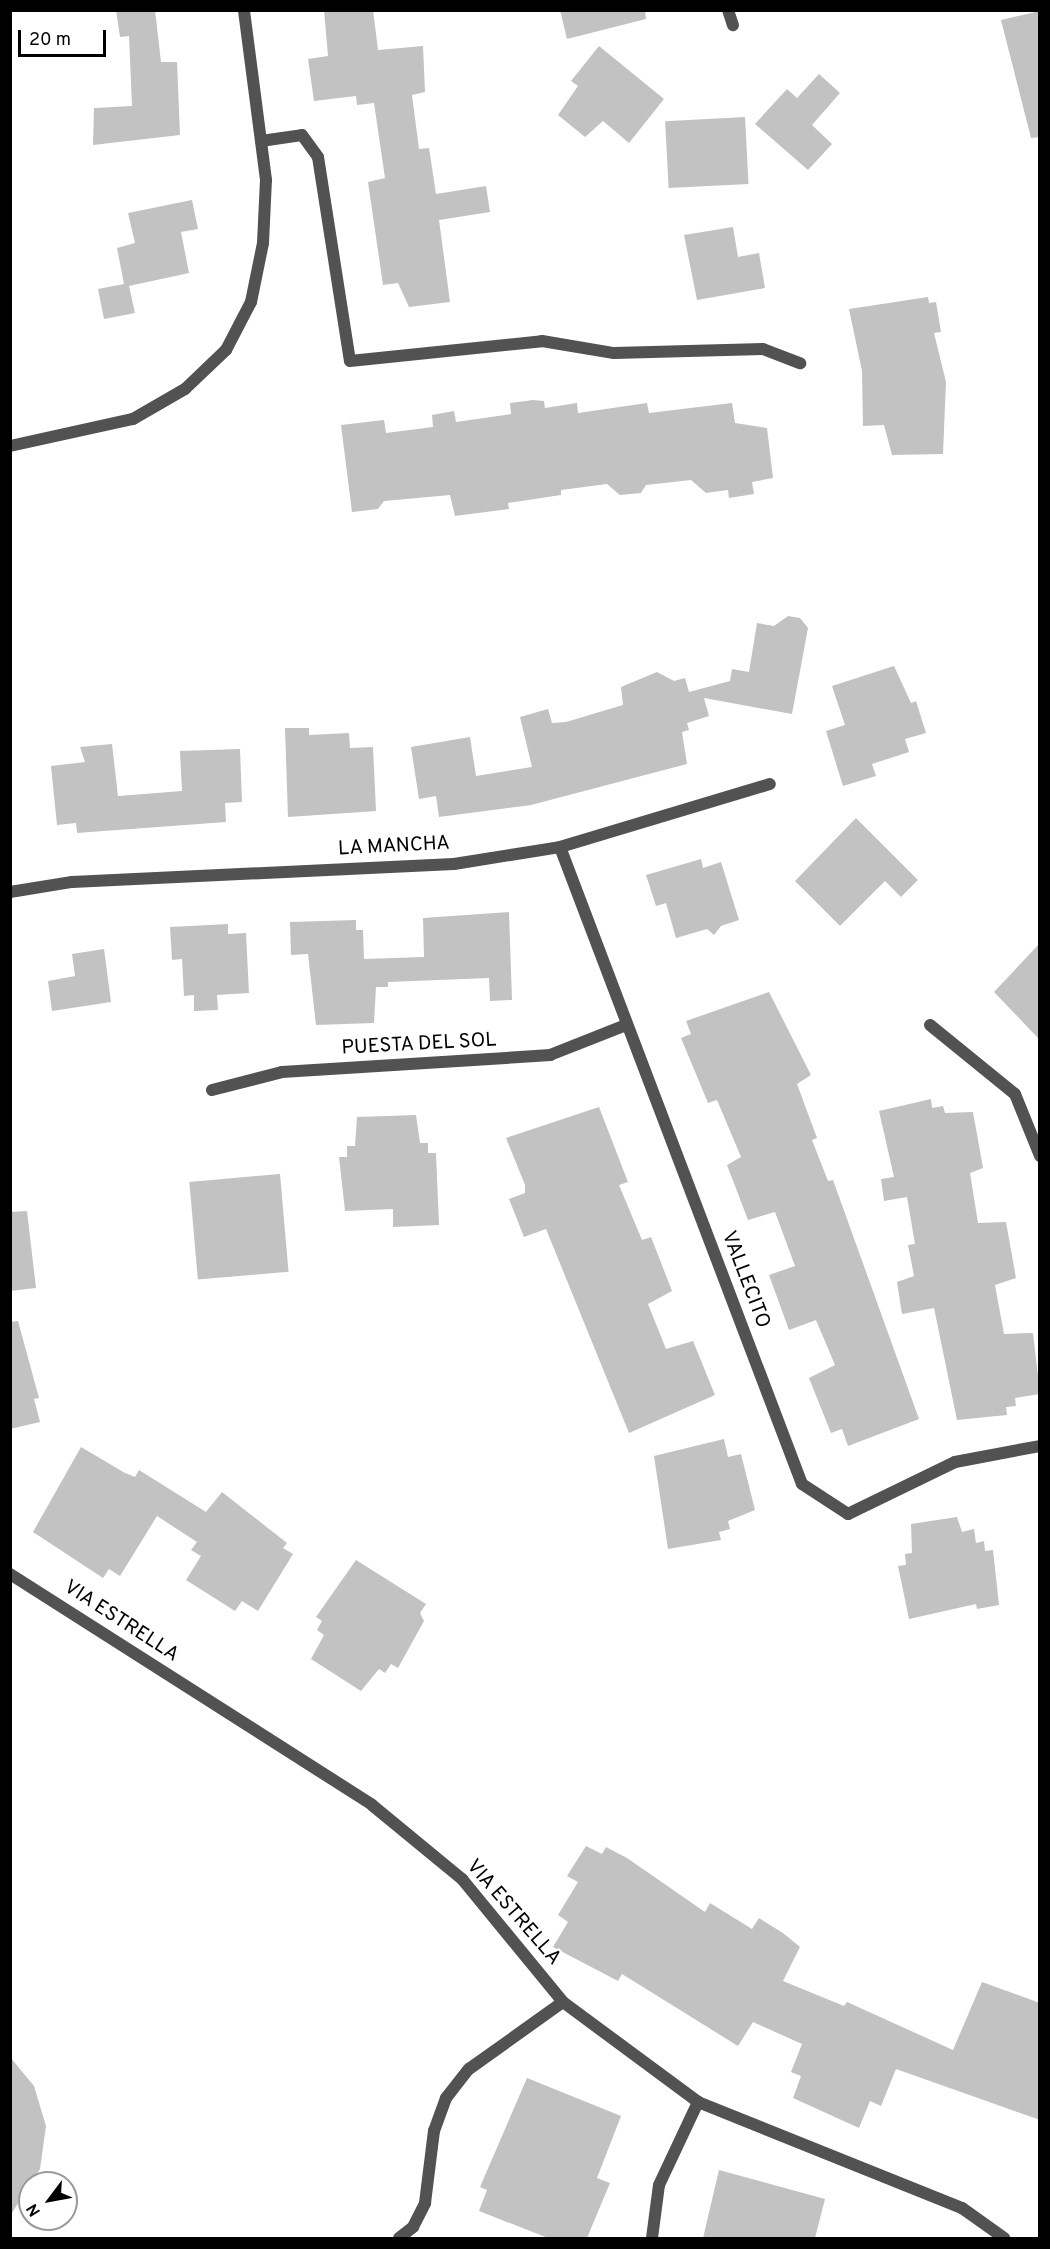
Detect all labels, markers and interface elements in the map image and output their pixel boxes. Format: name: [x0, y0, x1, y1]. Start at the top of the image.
scale bar: [21, 18, 110, 56]
text: 20 m: [29, 29, 71, 52]
street label: LA MANCHA: [337, 832, 451, 862]
street label: PUESTA DEL SOL: [340, 1029, 498, 1061]
street label: VALLECITO: [716, 1228, 774, 1332]
street label: VIA ESTRELLA: [59, 1576, 183, 1668]
street label: VIA ESTRELLA: [460, 1855, 566, 1971]
north arrow: [18, 2171, 78, 2231]
text: N: [23, 2199, 46, 2220]

